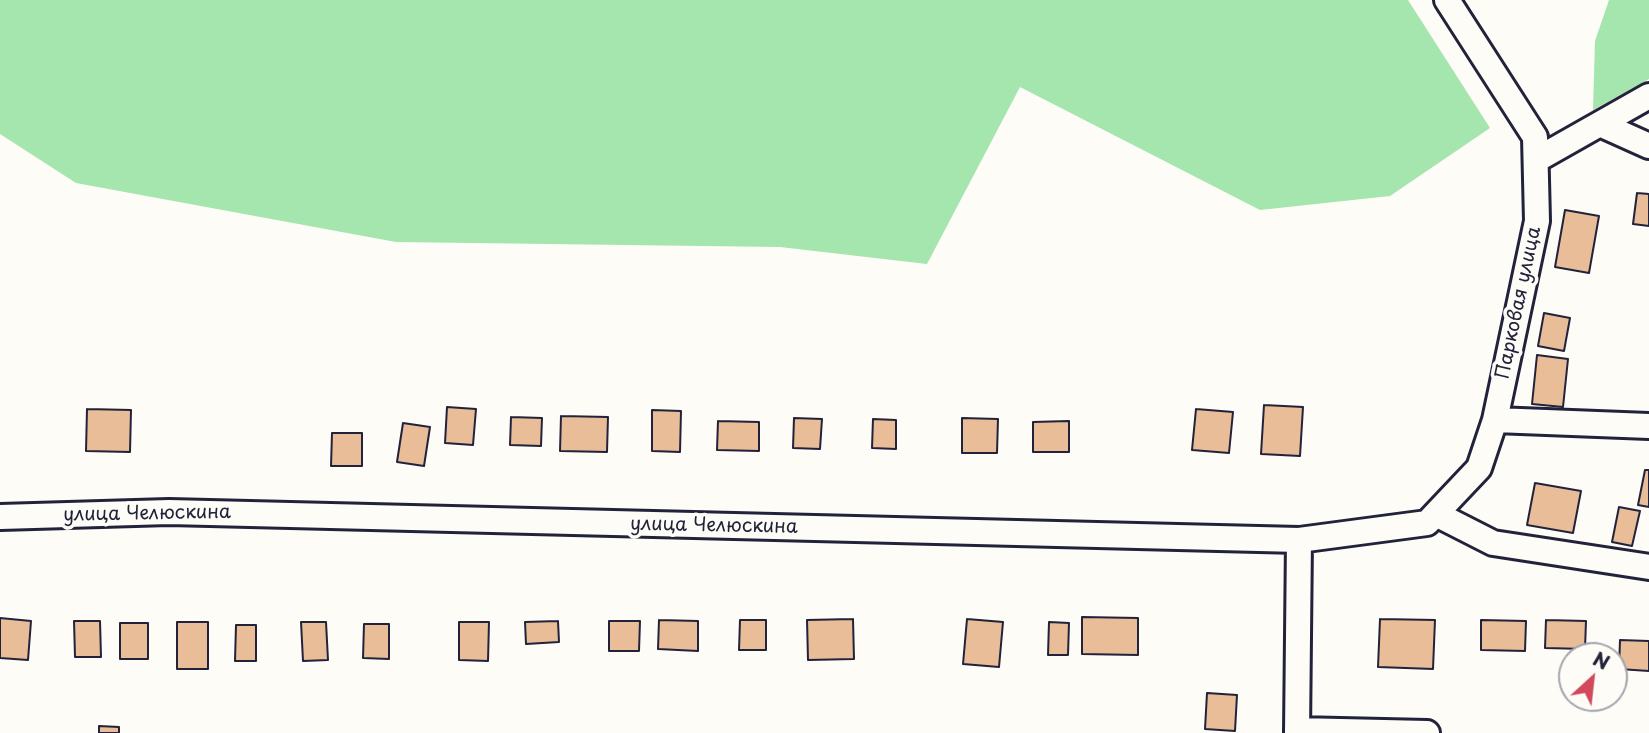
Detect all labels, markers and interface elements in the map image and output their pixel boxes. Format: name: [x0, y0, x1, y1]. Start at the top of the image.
street label: Парковая улица: [1492, 225, 1546, 381]
street label: улица Челюскина: [63, 501, 231, 527]
street label: улица Челюскина: [630, 513, 798, 539]
north arrow: [1558, 642, 1628, 712]
text: N: [1589, 644, 1615, 676]

